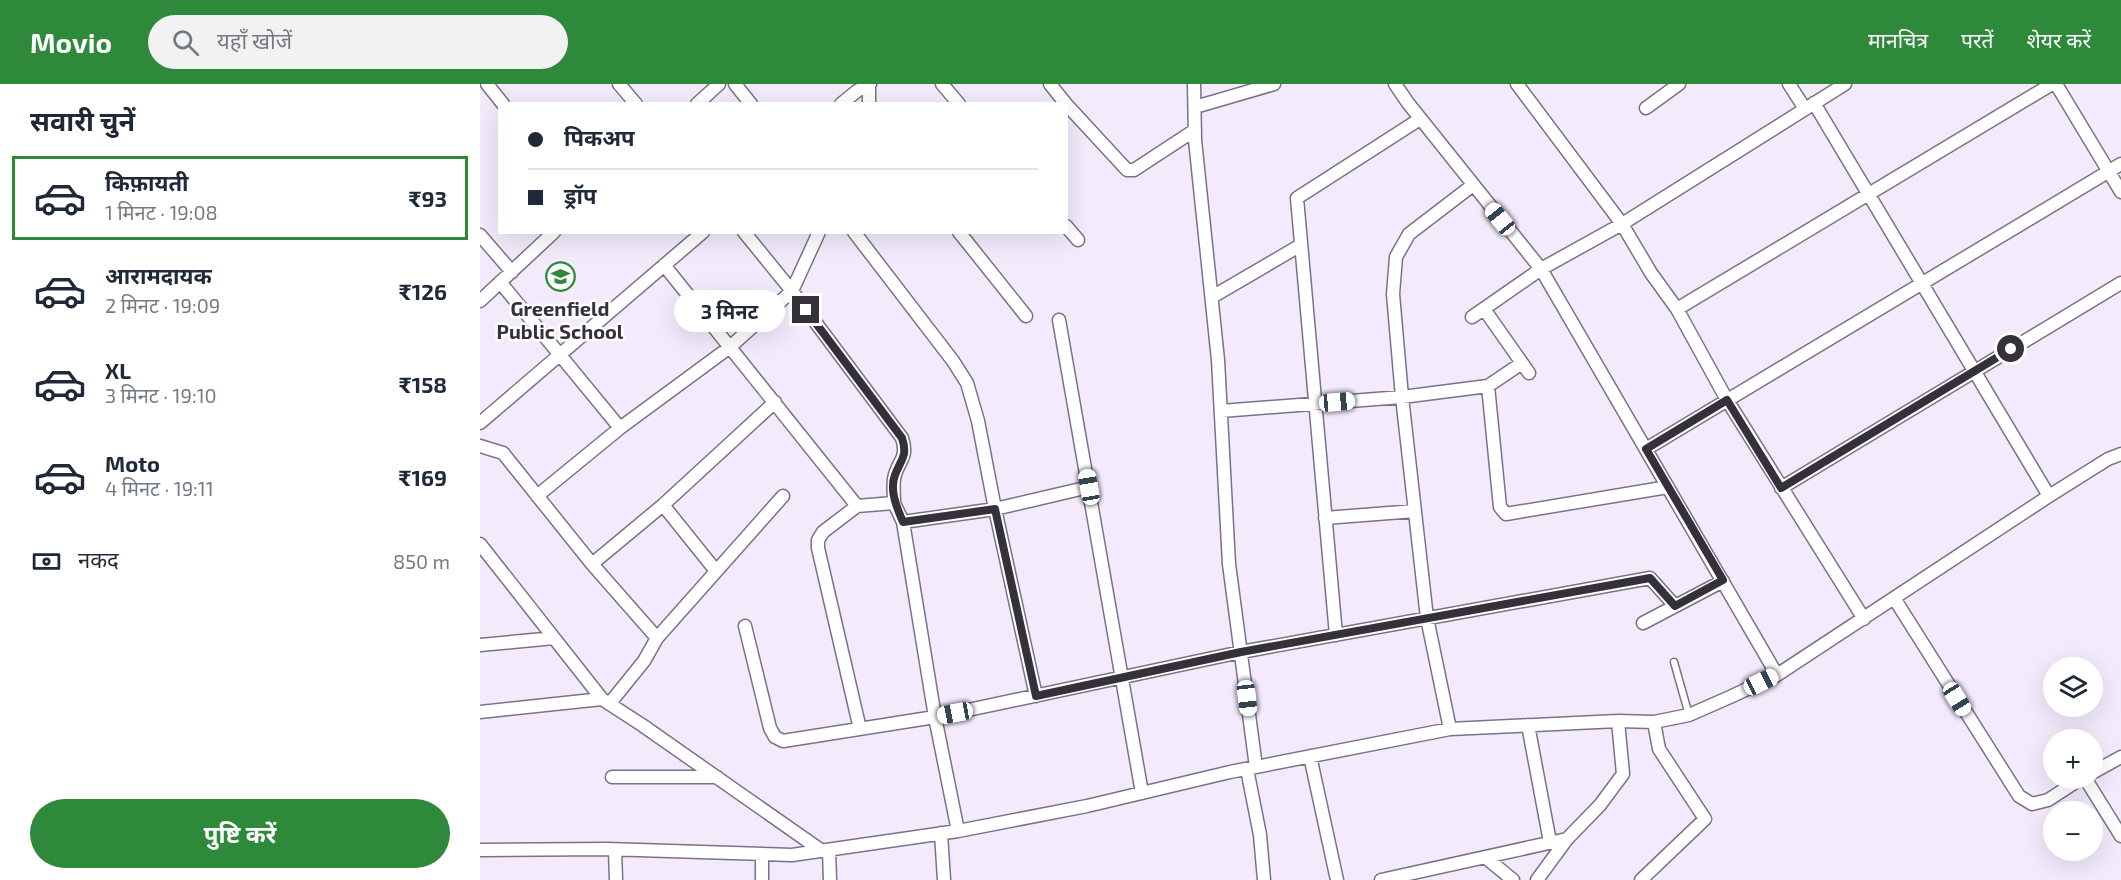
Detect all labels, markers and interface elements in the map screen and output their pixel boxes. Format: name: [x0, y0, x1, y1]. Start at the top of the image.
search box: [148, 15, 568, 69]
text: Movio: [30, 25, 112, 59]
icon: search: [169, 26, 202, 59]
text: यहाँ खोजें: [217, 27, 292, 53]
text: मानचित्र: [1868, 27, 1928, 52]
text: परतें: [1961, 27, 1994, 52]
text: शेयर करें: [2027, 27, 2091, 52]
text: सवारी चुनें: [30, 104, 135, 136]
text: पिकअप: [564, 124, 635, 150]
text: किफ़ायती: [105, 169, 189, 195]
icon: car: [33, 171, 87, 225]
text: ड्रॉप: [564, 182, 597, 208]
text: ₹93: [409, 185, 447, 211]
car: [1482, 199, 1518, 239]
text: 1 मिनट · 19:08: [105, 200, 218, 224]
school or university icon: Greenfield Public School: [544, 261, 576, 293]
text: आरामदायक: [105, 262, 212, 288]
icon: car: [33, 264, 87, 318]
text: ₹126: [399, 278, 447, 304]
callout: 3 मिनट: [674, 289, 785, 331]
text: 2 मिनट · 19:09: [105, 293, 220, 317]
place label: Greenfield Public School: [497, 296, 624, 343]
route end: [792, 296, 819, 323]
text: 3 मिनट: [701, 299, 758, 323]
route start: [1997, 335, 2024, 362]
icon: car: [33, 357, 87, 411]
text: XL: [105, 357, 131, 383]
text: ₹158: [399, 371, 447, 397]
text: 3 मिनट · 19:10: [105, 383, 217, 407]
car: [1318, 391, 1356, 413]
icon: car: [33, 450, 87, 504]
text: Moto: [105, 450, 160, 476]
text: ₹169: [399, 464, 447, 490]
car: [1077, 468, 1101, 506]
text: 4 मिनट · 19:11: [105, 476, 214, 500]
icon: cash: [30, 545, 63, 578]
text: नकद: [78, 546, 119, 572]
text: 850 m: [393, 549, 450, 573]
map controls: [2043, 657, 2103, 861]
button: layers: [2043, 657, 2103, 717]
car: [1741, 666, 1781, 698]
car: [1236, 679, 1258, 717]
car: [1940, 679, 1974, 719]
car: [936, 701, 974, 725]
button: +: [2043, 729, 2103, 789]
button: पुष्टि करें: [30, 799, 450, 868]
button: −: [2043, 801, 2103, 861]

